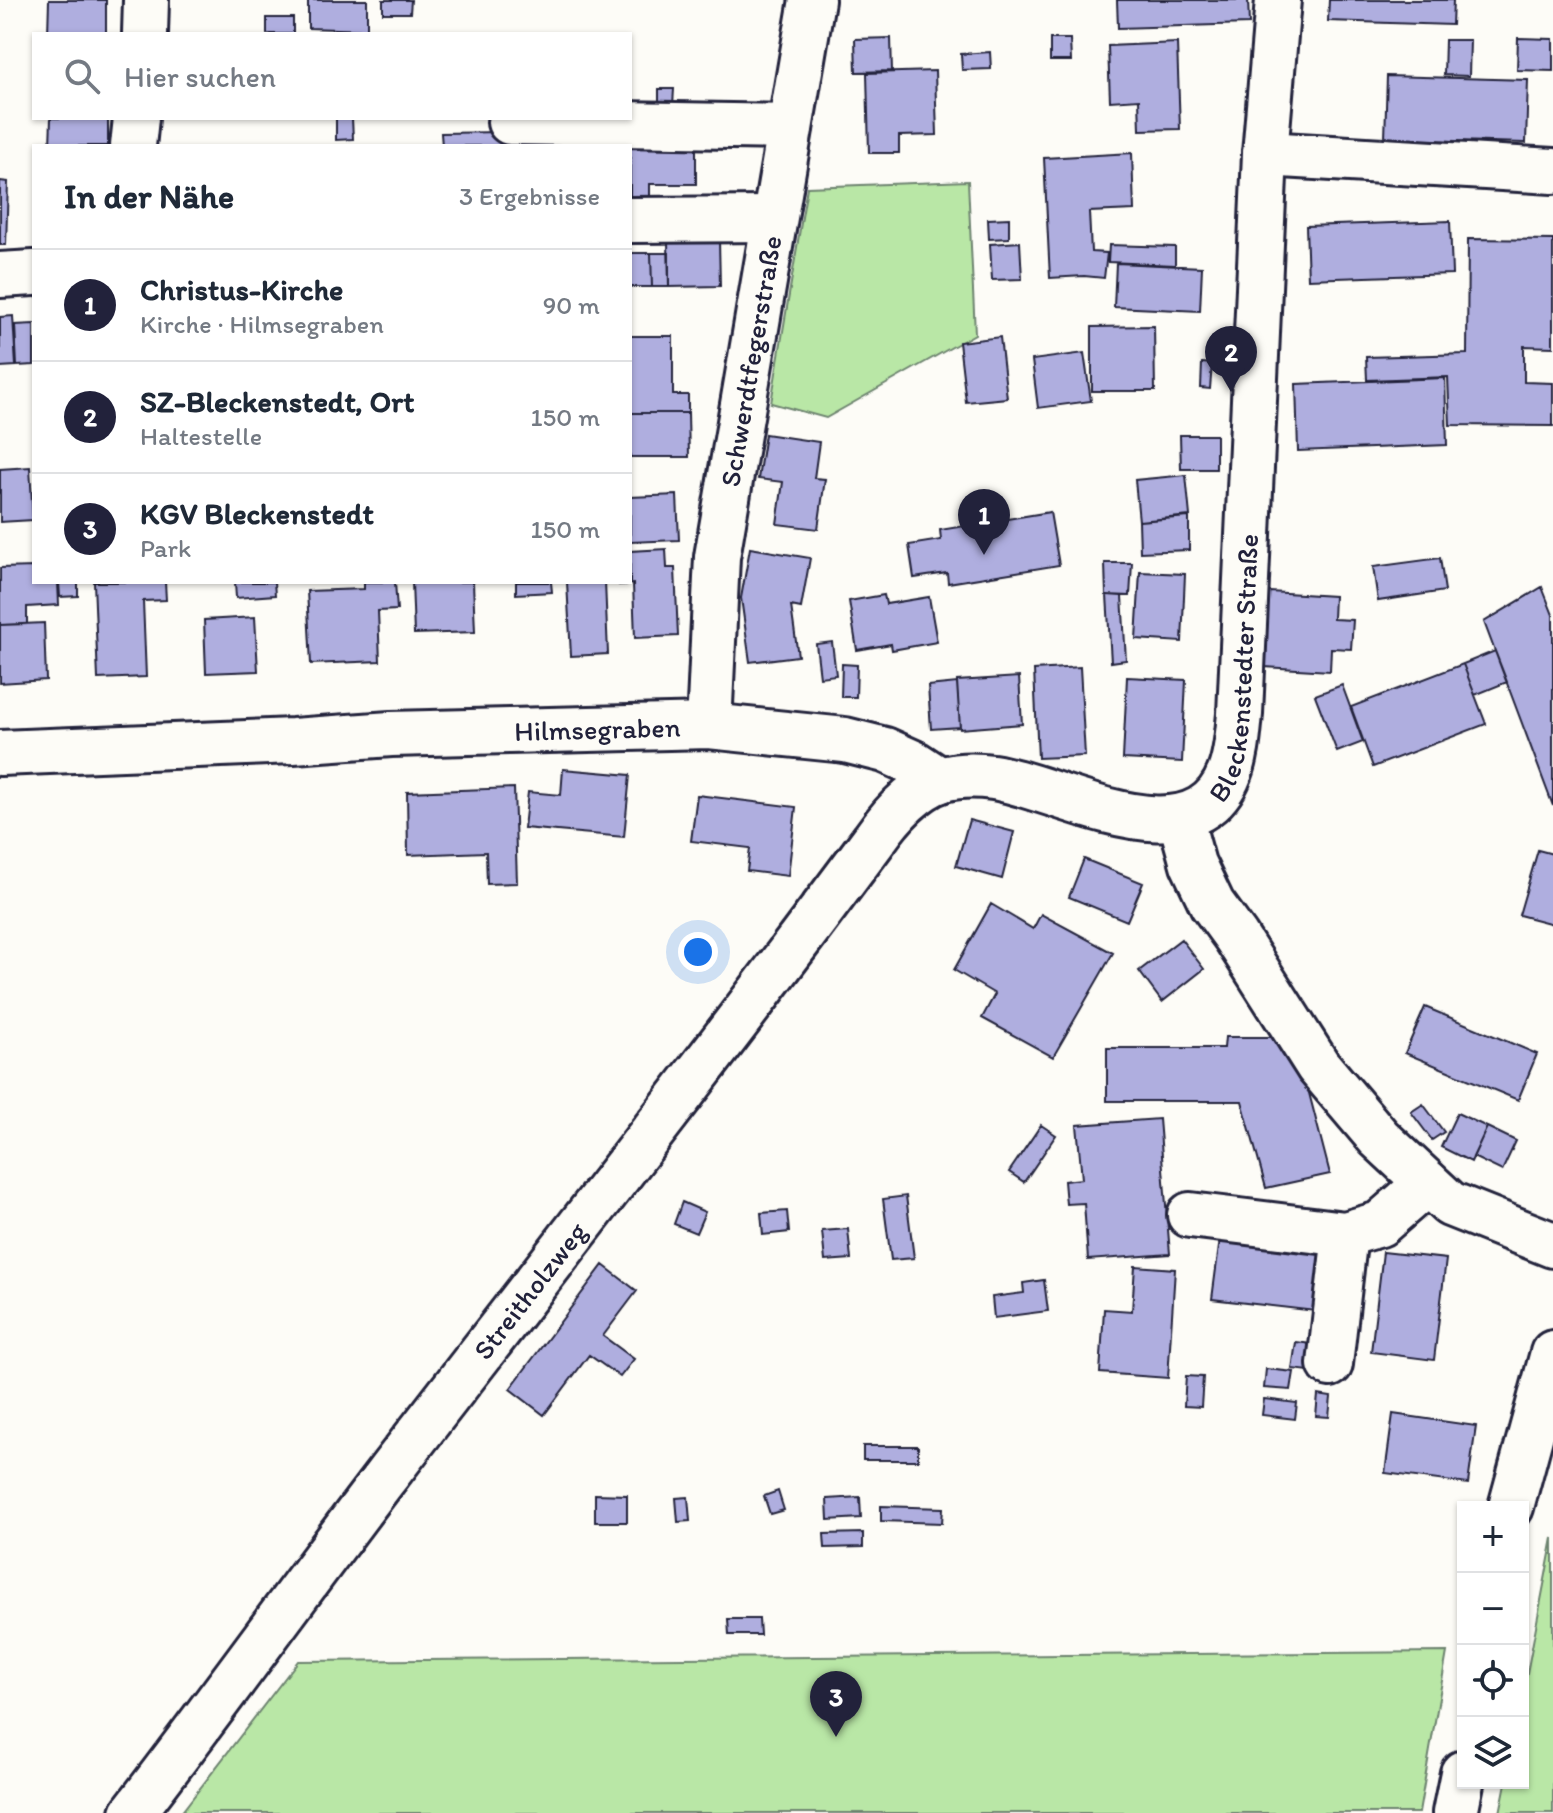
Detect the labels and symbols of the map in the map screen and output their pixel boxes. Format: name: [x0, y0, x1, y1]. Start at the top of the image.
street label: Schwerdtfegerstraße: [712, 233, 789, 489]
pin: 2: [1205, 326, 1257, 392]
pin: 1: [958, 489, 1010, 555]
street label: Bleckenstedter Straße: [1201, 533, 1265, 809]
street label: Hilmsegraben: [514, 710, 681, 748]
your location: [678, 932, 718, 972]
street label: Streitholzweg: [466, 1214, 594, 1366]
pin: 3: [810, 1671, 862, 1737]

